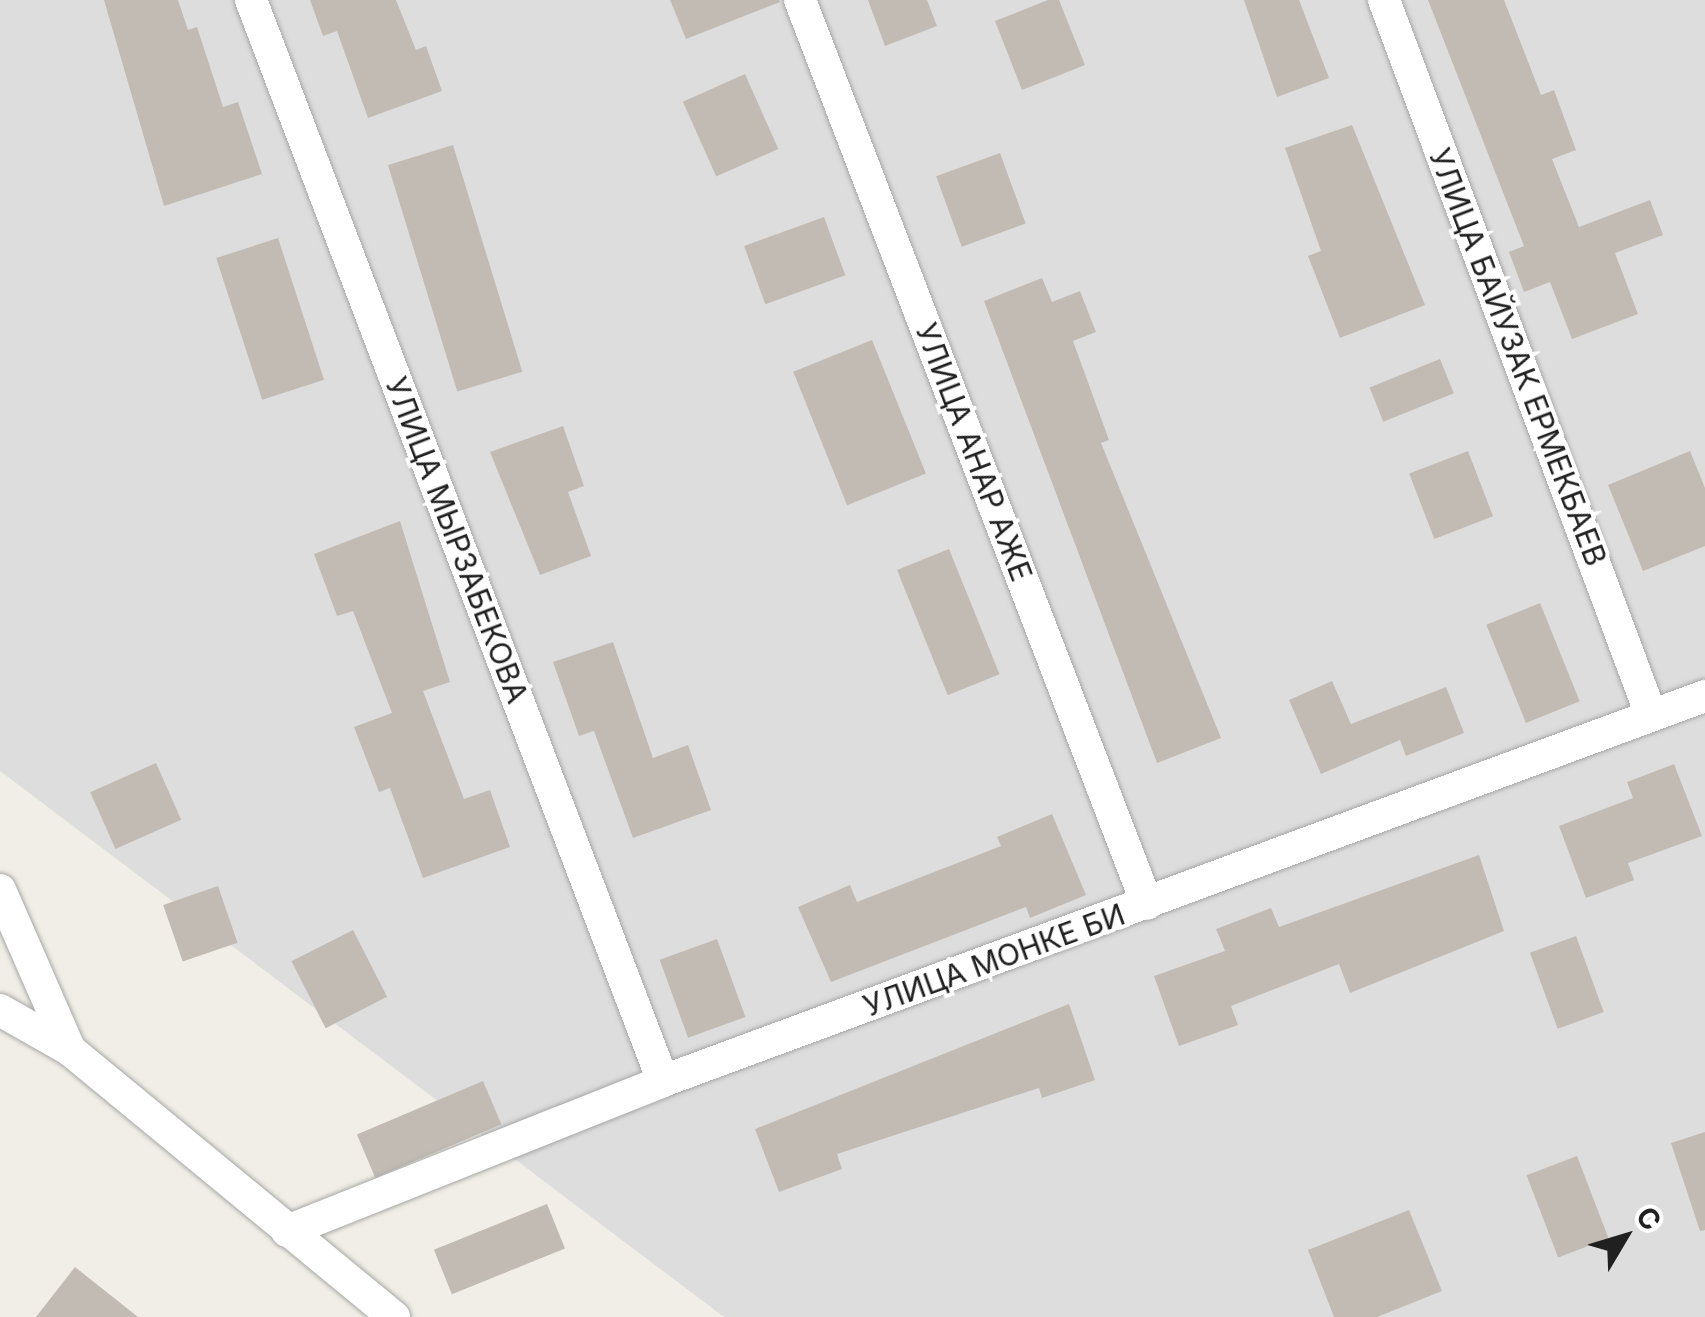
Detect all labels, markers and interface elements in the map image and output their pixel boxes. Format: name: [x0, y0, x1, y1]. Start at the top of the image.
street label: УЛИЦА БАЙУЗАК ЕРМЕКБАЕВ: [1422, 143, 1614, 571]
street label: УЛИЦА АНАР АЖЕ: [908, 318, 1040, 586]
street label: УЛИЦА МЫРЗАБЕКОВА: [378, 372, 536, 708]
street label: УЛИЦА МОНКЕ БИ: [858, 896, 1130, 1024]
north arrow: [1575, 1187, 1675, 1287]
text: С: [1629, 1200, 1668, 1237]

